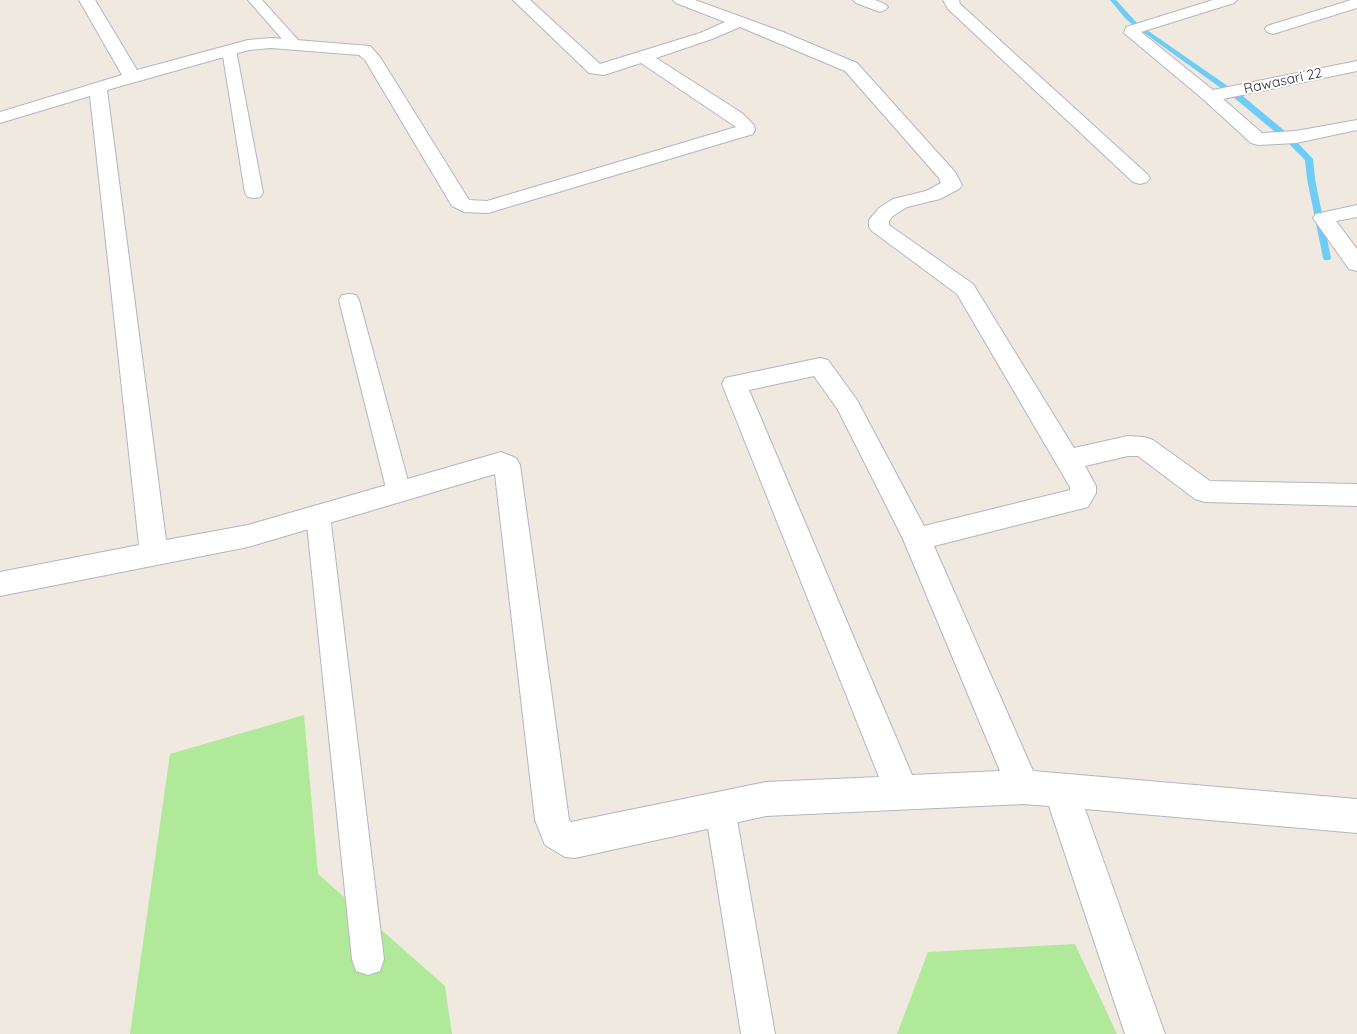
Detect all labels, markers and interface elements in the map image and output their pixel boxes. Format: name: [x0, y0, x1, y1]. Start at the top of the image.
street label: Rawasari 22: [1242, 64, 1324, 98]

